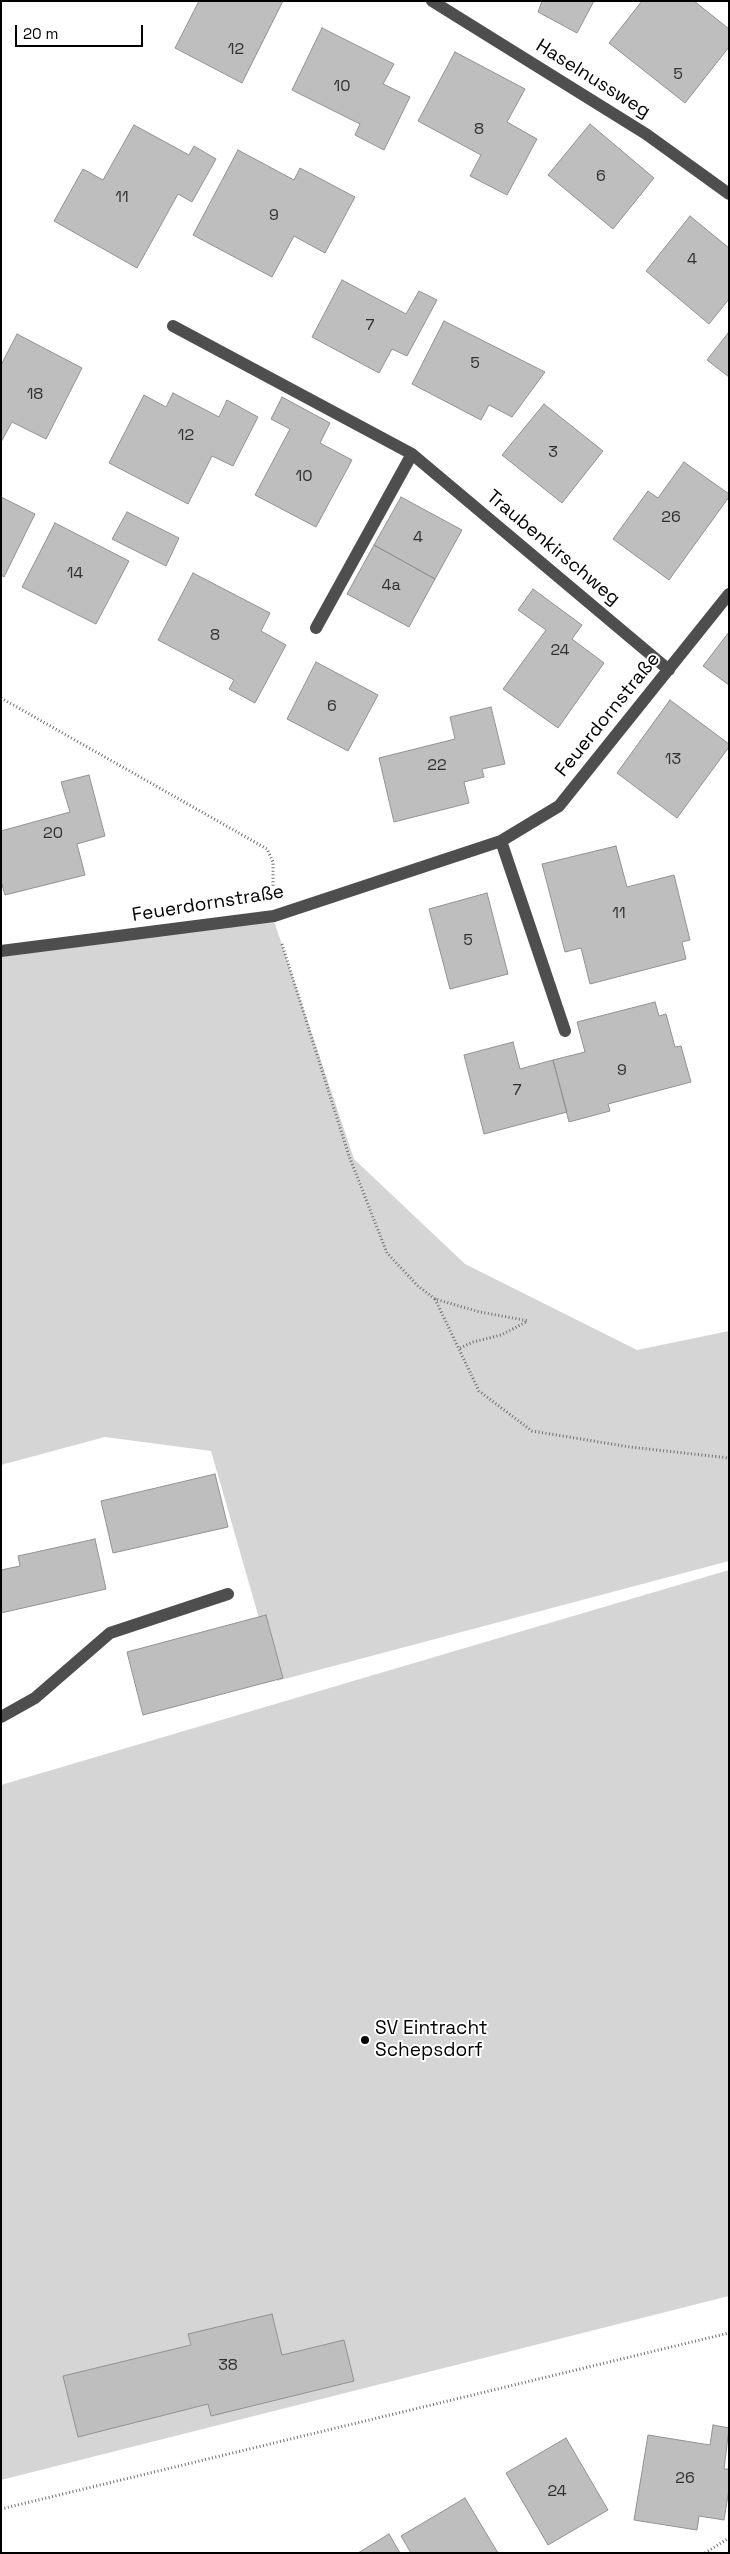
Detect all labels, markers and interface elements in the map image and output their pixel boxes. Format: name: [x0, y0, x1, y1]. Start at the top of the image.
scale bar: [18, 15, 145, 47]
text: 20 m: [23, 24, 58, 43]
street label: Haselnussweg: [532, 35, 654, 123]
house number: 12: [228, 40, 244, 60]
house number: 5: [673, 65, 683, 85]
house number: 10: [334, 77, 350, 97]
house number: 8: [474, 120, 484, 140]
house number: 6: [596, 167, 606, 187]
house number: 11: [115, 188, 129, 208]
house number: 9: [269, 206, 279, 226]
house number: 4: [687, 250, 697, 270]
house number: 7: [365, 316, 375, 336]
house number: 5: [470, 354, 480, 374]
house number: 18: [27, 385, 43, 405]
house number: 12: [178, 426, 194, 446]
house number: 3: [548, 443, 558, 463]
house number: 10: [296, 467, 312, 487]
street label: Traubenkirschweg: [482, 486, 624, 610]
house number: 26: [661, 508, 681, 528]
house number: 4: [413, 528, 423, 548]
house number: 14: [67, 564, 83, 584]
house number: 4a: [381, 576, 401, 596]
house number: 8: [210, 626, 220, 646]
house number: 24: [550, 641, 570, 661]
street label: Feuerdornstraße: [551, 648, 665, 782]
house number: 6: [327, 697, 337, 717]
house number: 13: [665, 750, 681, 770]
house number: 22: [427, 756, 447, 776]
house number: 20: [43, 824, 63, 844]
street label: Feuerdornstraße: [130, 881, 286, 927]
house number: 11: [612, 904, 626, 924]
house number: 5: [463, 931, 473, 951]
house number: 9: [617, 1061, 627, 1081]
house number: 7: [512, 1081, 522, 1101]
place label: SV Eintracht Schepsdorf: [375, 2018, 488, 2062]
marker: SV Eintracht Schepsdorf: [359, 2034, 371, 2046]
house number: 38: [218, 2356, 238, 2376]
house number: 26: [675, 2469, 695, 2489]
house number: 24: [547, 2482, 567, 2502]

